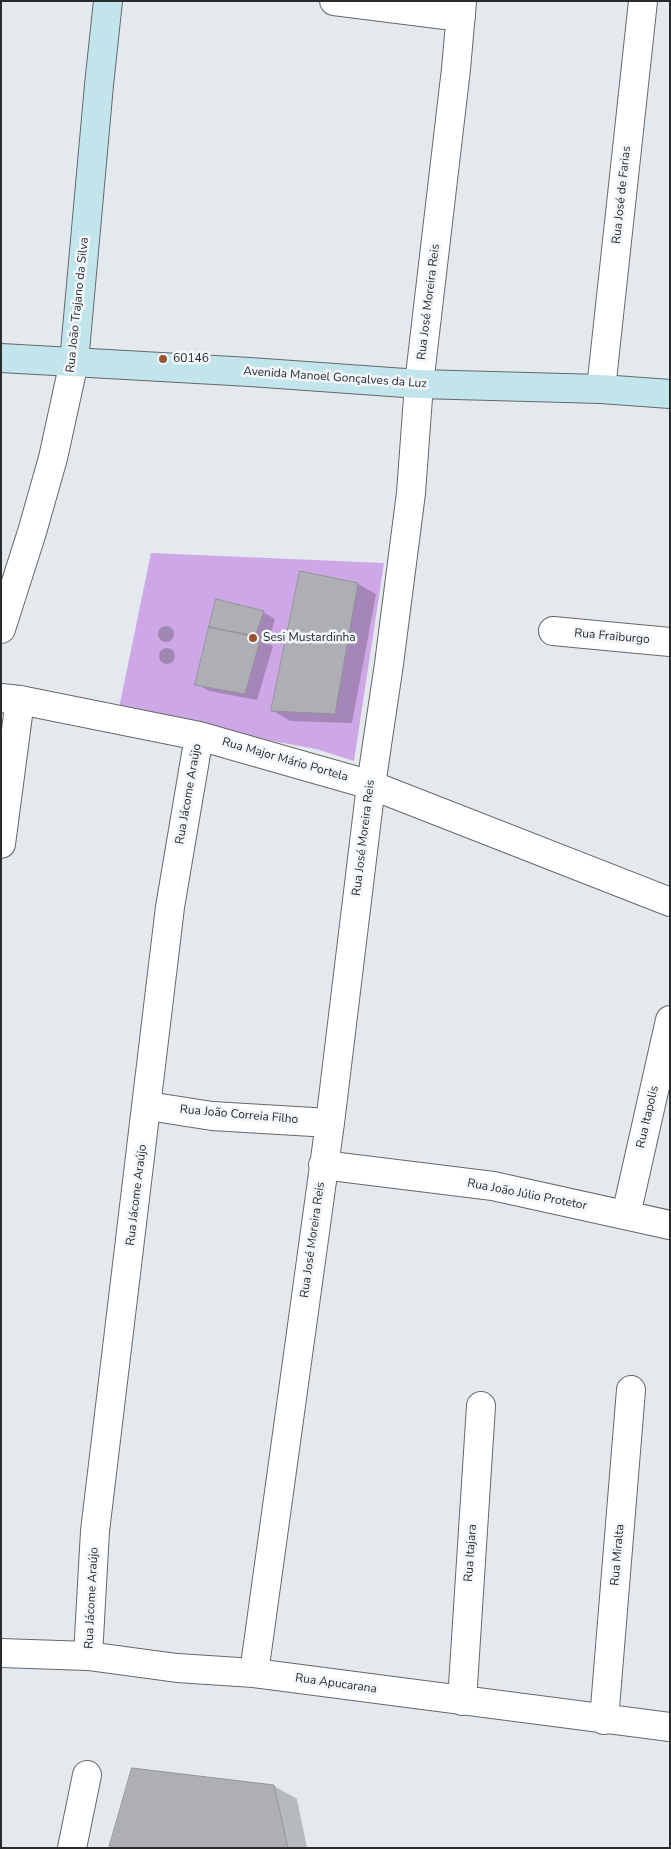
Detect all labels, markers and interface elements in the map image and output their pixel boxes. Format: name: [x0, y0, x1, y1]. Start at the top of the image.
street label: Rua José de Farias: [610, 145, 634, 245]
street label: Rua João Trajano da Silva: [64, 237, 92, 373]
street label: Rua José Moreira Reis: [415, 243, 443, 361]
place label: 60146: [173, 352, 209, 366]
marker: 60146: [157, 353, 169, 365]
street label: Avenida Manoel Gonçalves da Luz: [243, 364, 427, 392]
street label: Rua Fraiburgo: [574, 627, 650, 647]
place label: Sesi Mustardinha: [263, 631, 356, 645]
marker: Sesi Mustardinha: [247, 632, 259, 644]
street label: Rua Major Mário Portela: [220, 735, 350, 785]
street label: Rua Jácome Araújo: [173, 743, 205, 845]
street label: Rua José Moreira Reis: [350, 779, 378, 897]
street label: Rua Itapolis: [634, 1084, 662, 1150]
street label: Rua João Correia Filho: [179, 1103, 299, 1127]
street label: Rua Jácome Araújo: [124, 1144, 150, 1246]
street label: Rua João Júlio Protetor: [466, 1176, 588, 1214]
street label: Rua José Moreira Reis: [298, 1181, 328, 1299]
street label: Rua Itajara: [462, 1524, 480, 1582]
street label: Rua Miralta: [608, 1524, 628, 1586]
street label: Rua Jácome Araújo: [82, 1547, 102, 1649]
street label: Rua Apucarana: [294, 1671, 378, 1697]

